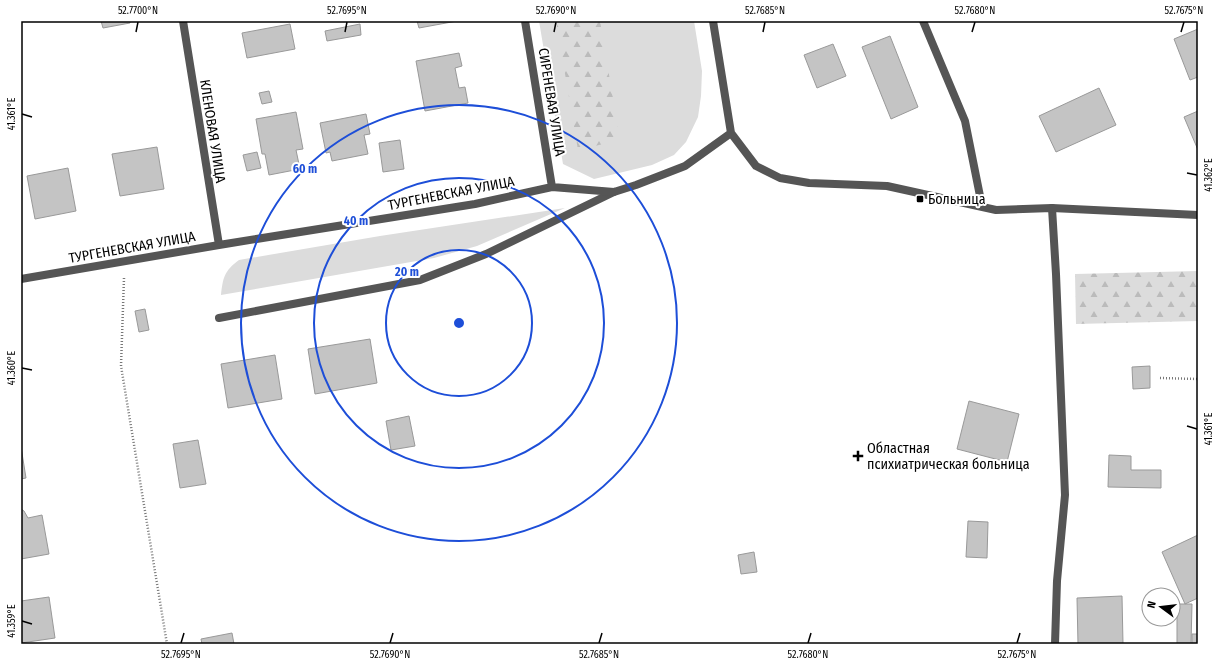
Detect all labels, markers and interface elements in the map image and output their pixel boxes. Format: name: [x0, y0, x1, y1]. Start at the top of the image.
text: 52.7700°N: [118, 5, 158, 17]
text: 52.7695°N: [327, 5, 367, 17]
text: 52.7690°N: [536, 5, 576, 17]
text: 52.7685°N: [745, 5, 785, 17]
text: 52.7680°N: [955, 5, 995, 17]
text: 52.7675°N: [1165, 5, 1203, 17]
street label: СИРЕНЕВАЯ УЛИЦА: [535, 47, 569, 158]
street label: КЛЕНОВАЯ УЛИЦА: [196, 78, 229, 185]
text: 41.361°E: [6, 97, 18, 130]
text: 41.362°E: [1203, 158, 1215, 192]
text: 60 m: [293, 162, 317, 176]
street label: ТУРГЕНЕВСКАЯ УЛИЦА: [387, 173, 516, 214]
place label: Больница: [928, 191, 986, 208]
marker: Больница: [915, 194, 925, 204]
text: 40 m: [344, 214, 368, 228]
street label: ТУРГЕНЕВСКАЯ УЛИЦА: [67, 228, 197, 267]
text: 20 m: [394, 265, 419, 279]
centre of rings: [452, 316, 466, 330]
text: 41.360°E: [6, 350, 18, 385]
text: 41.361°E: [1203, 412, 1215, 445]
place label: Областная психиатрическая больница: [867, 440, 1030, 473]
marker: Областная психиатрическая больница: [852, 450, 864, 462]
north arrow: [1141, 587, 1181, 627]
text: N: [1145, 600, 1159, 609]
text: 41.359°E: [6, 604, 18, 638]
text: 52.7695°N: [161, 649, 201, 661]
text: 52.7690°N: [370, 649, 410, 661]
text: 52.7685°N: [579, 649, 619, 661]
text: 52.7680°N: [788, 649, 828, 661]
text: 52.7675°N: [998, 649, 1036, 661]

